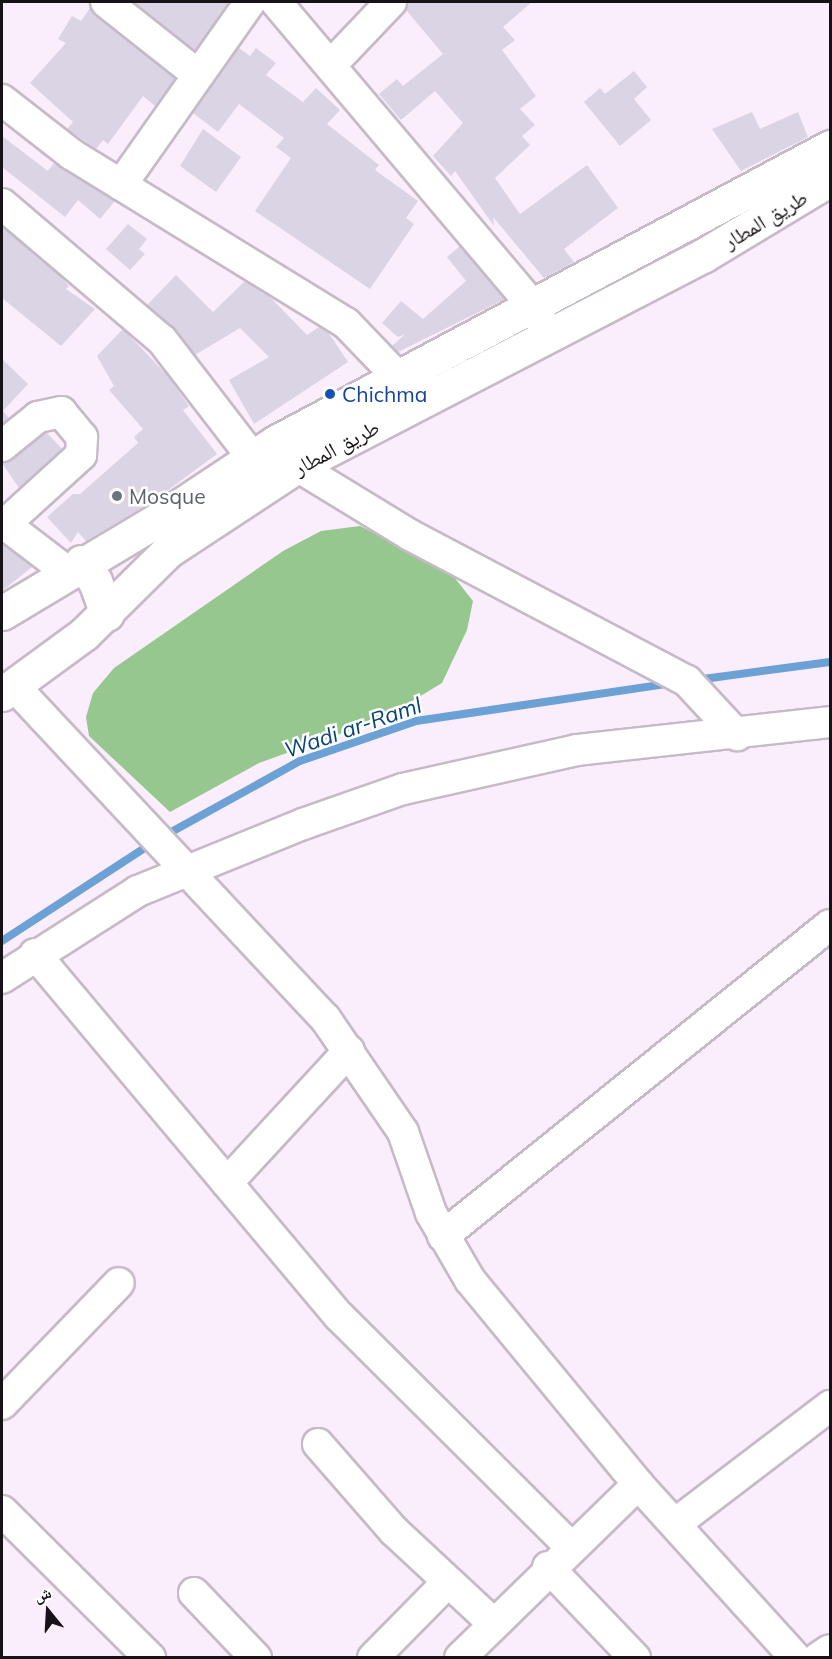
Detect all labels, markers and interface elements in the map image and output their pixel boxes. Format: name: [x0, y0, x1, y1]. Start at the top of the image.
street label: طريق المطار: [719, 184, 811, 254]
place label: Chichma: [342, 381, 427, 407]
marker: Chichma: [323, 387, 337, 401]
street label: طريق المطار: [289, 414, 383, 480]
place label: Mosque: [129, 483, 206, 509]
marker: Mosque: [110, 489, 124, 503]
water label: Wadi ar-Raml: [281, 692, 425, 764]
north arrow: [18, 1581, 78, 1641]
text: ش: [31, 1582, 54, 1606]

